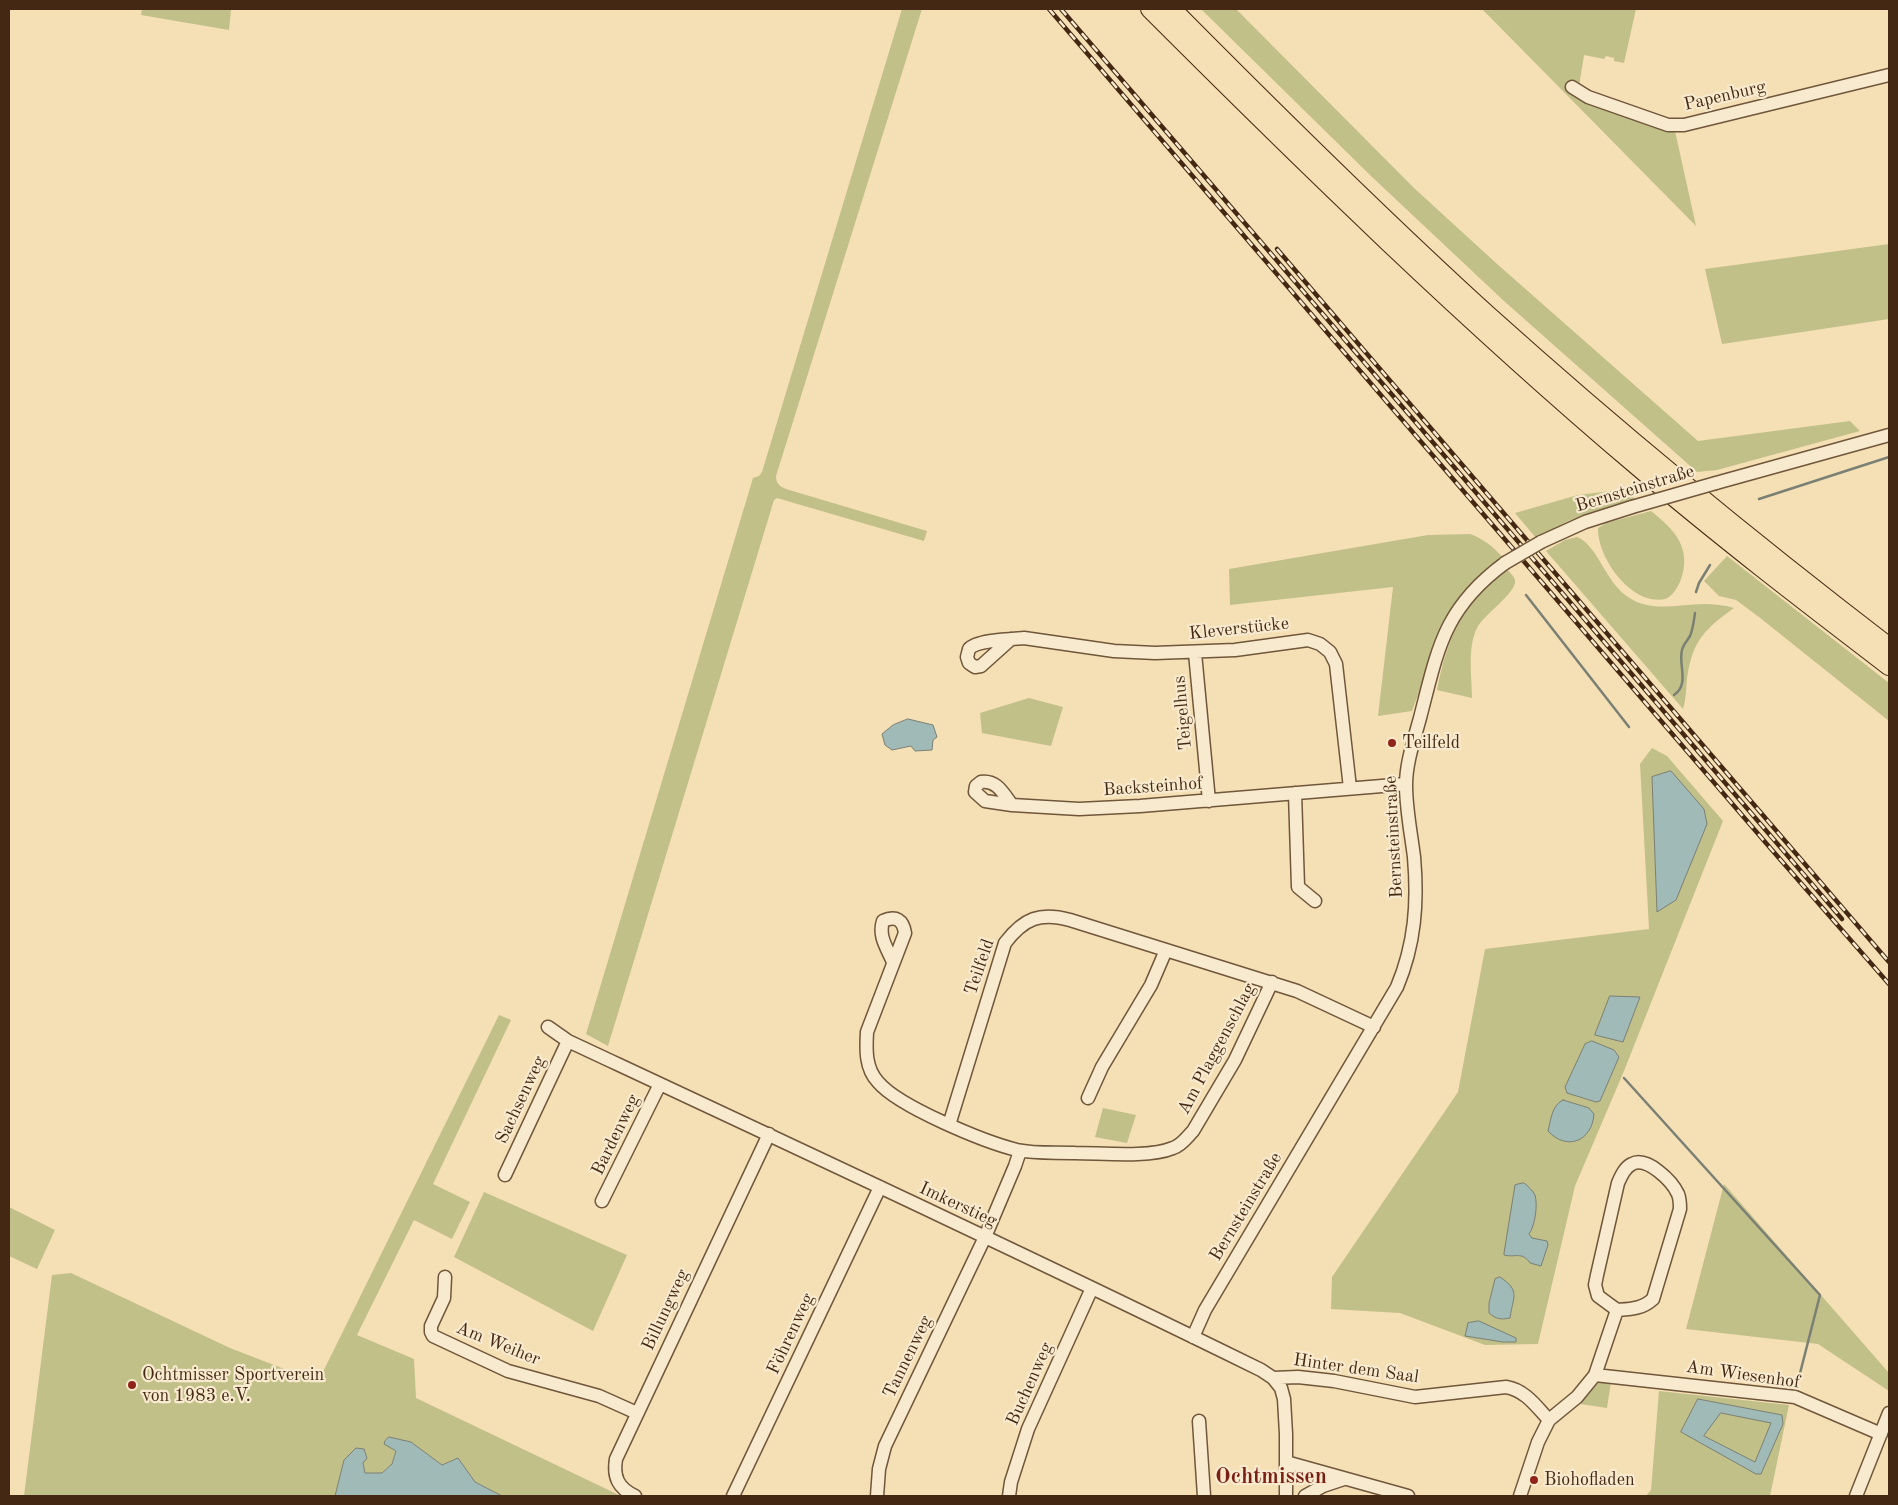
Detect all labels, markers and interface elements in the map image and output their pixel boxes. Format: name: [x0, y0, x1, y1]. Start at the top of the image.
street label: Papenburg: [1682, 76, 1768, 116]
street label: Bernsteinstraße: [1573, 461, 1697, 517]
street label: Kleverstücke: [1188, 613, 1290, 645]
street label: Teigelhus: [1169, 675, 1197, 751]
place label: Teilfeld: [1402, 732, 1460, 754]
marker: Teilfeld: [1386, 737, 1398, 749]
street label: Backsteinhof: [1102, 773, 1204, 801]
street label: Bernsteinstraße: [1380, 775, 1408, 899]
street label: Teilfeld: [960, 936, 1000, 998]
street label: Am Plaggenschlag: [1173, 980, 1261, 1118]
street label: Sachsenweg: [491, 1053, 551, 1147]
street label: Bardenweg: [587, 1091, 645, 1179]
street label: Bernsteinstraße: [1205, 1149, 1287, 1265]
street label: Imkerstieg: [916, 1178, 1000, 1232]
street label: Billungweg: [638, 1266, 694, 1354]
street label: Föhrenweg: [763, 1290, 819, 1378]
street label: Tannenweg: [879, 1312, 937, 1402]
street label: Am Weiher: [453, 1317, 543, 1371]
street label: Buchenweg: [1002, 1339, 1058, 1429]
street label: Hinter dem Saal: [1292, 1349, 1420, 1389]
street label: Am Wiesenhof: [1684, 1356, 1802, 1394]
place label: Ochtmisser Sportverein von 1983 e.V.: [142, 1364, 324, 1406]
marker: Ochtmisser Sportverein von 1983 e.V.: [126, 1379, 138, 1391]
district label: Ochtmissen: [1215, 1464, 1327, 1490]
place label: Biohofladen: [1544, 1469, 1635, 1491]
marker: Biohofladen: [1528, 1474, 1540, 1486]

